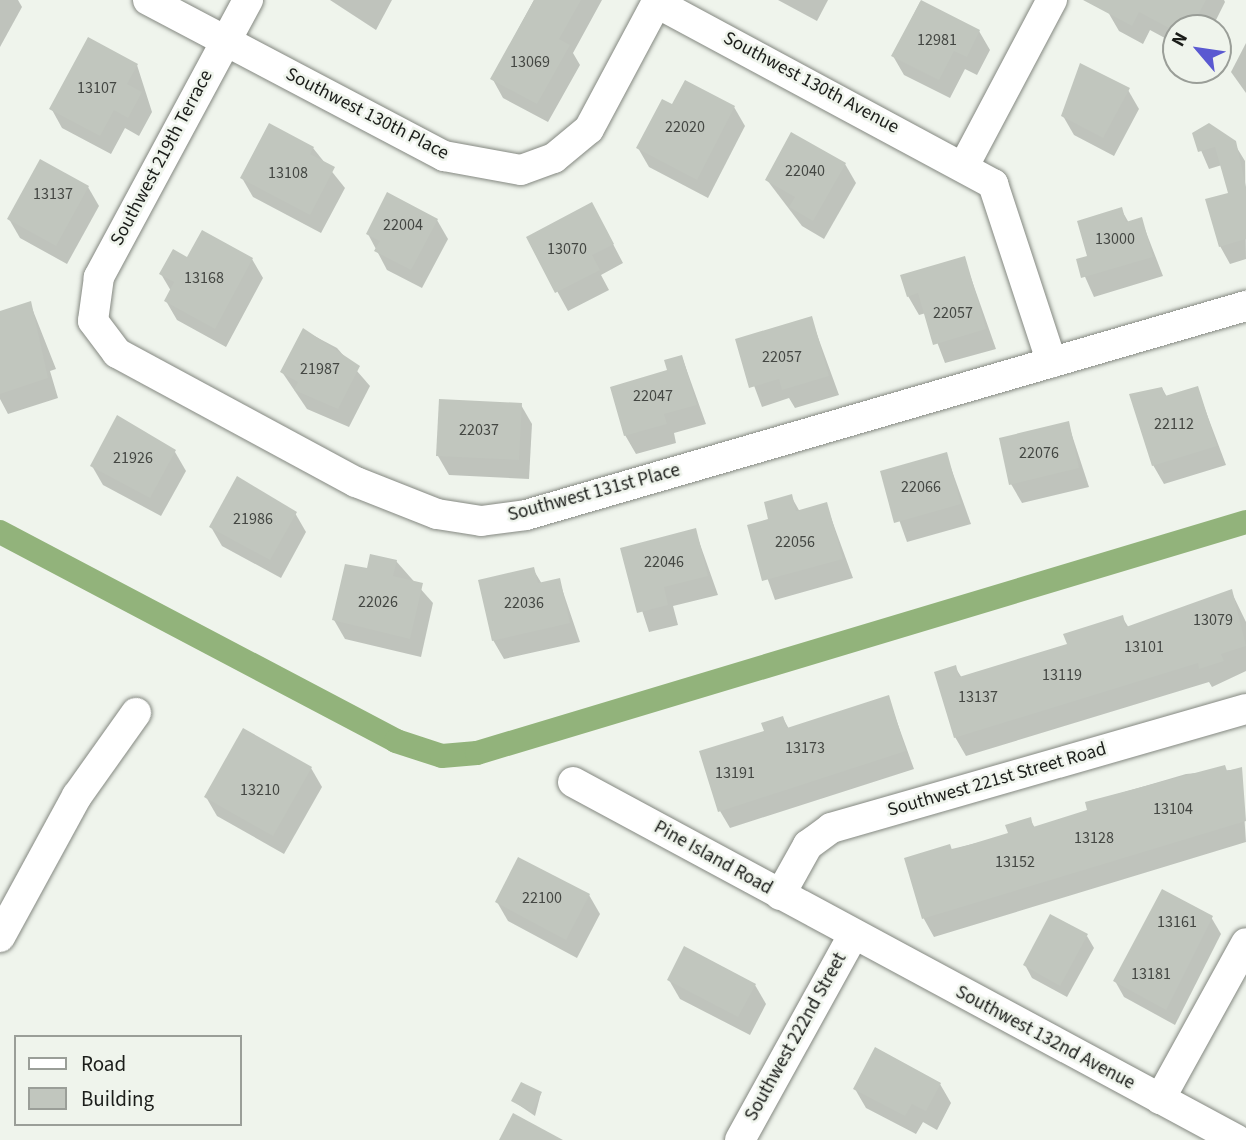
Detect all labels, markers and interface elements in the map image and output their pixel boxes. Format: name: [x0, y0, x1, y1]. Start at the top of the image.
north arrow: [1162, 14, 1232, 84]
street label: Southwest 130th Avenue: [719, 27, 903, 139]
text: N: [1165, 27, 1195, 52]
house number: 12981: [917, 30, 957, 50]
house number: 13069: [510, 52, 550, 72]
street label: Southwest 130th Place: [282, 63, 452, 165]
street label: Southwest 219th Terrace: [106, 66, 218, 250]
house number: 13107: [77, 78, 117, 98]
house number: 22020: [665, 117, 705, 137]
house number: 22040: [785, 161, 825, 181]
house number: 13108: [268, 163, 308, 183]
house number: 13137: [33, 184, 73, 204]
house number: 22004: [383, 215, 423, 235]
house number: 13000: [1095, 229, 1135, 249]
house number: 13070: [547, 239, 587, 259]
house number: 13168: [184, 268, 224, 288]
house number: 22057: [933, 303, 973, 323]
house number: 22057: [762, 347, 802, 367]
house number: 21987: [300, 359, 340, 379]
house number: 22047: [633, 386, 673, 406]
house number: 22112: [1154, 414, 1194, 434]
house number: 22037: [459, 420, 499, 440]
house number: 22076: [1019, 443, 1059, 463]
house number: 21926: [113, 448, 153, 468]
street label: Southwest 131st Place: [505, 459, 683, 527]
house number: 22066: [901, 477, 941, 497]
house number: 21986: [233, 509, 273, 529]
house number: 22056: [775, 532, 815, 552]
house number: 22046: [644, 552, 684, 572]
house number: 22026: [358, 592, 398, 612]
house number: 22036: [504, 593, 544, 613]
house number: 13079: [1193, 610, 1233, 630]
house number: 13101: [1124, 637, 1164, 657]
house number: 13119: [1042, 665, 1082, 685]
house number: 13137: [958, 687, 998, 707]
house number: 13173: [785, 738, 825, 758]
street label: Southwest 221st Street Road: [885, 738, 1109, 822]
house number: 13191: [715, 763, 755, 783]
house number: 13210: [240, 780, 280, 800]
house number: 13104: [1153, 799, 1193, 819]
street label: Pine Island Road: [650, 816, 776, 900]
house number: 13128: [1074, 828, 1114, 848]
house number: 13152: [995, 852, 1035, 872]
house number: 22100: [522, 888, 562, 908]
house number: 13161: [1157, 912, 1197, 932]
street label: Southwest 222nd Street: [740, 949, 852, 1125]
house number: 13181: [1131, 964, 1171, 984]
street label: Southwest 132nd Avenue: [951, 981, 1139, 1095]
legend: [14, 1035, 242, 1126]
text: Road: [81, 1049, 126, 1079]
text: Building: [81, 1084, 154, 1114]

